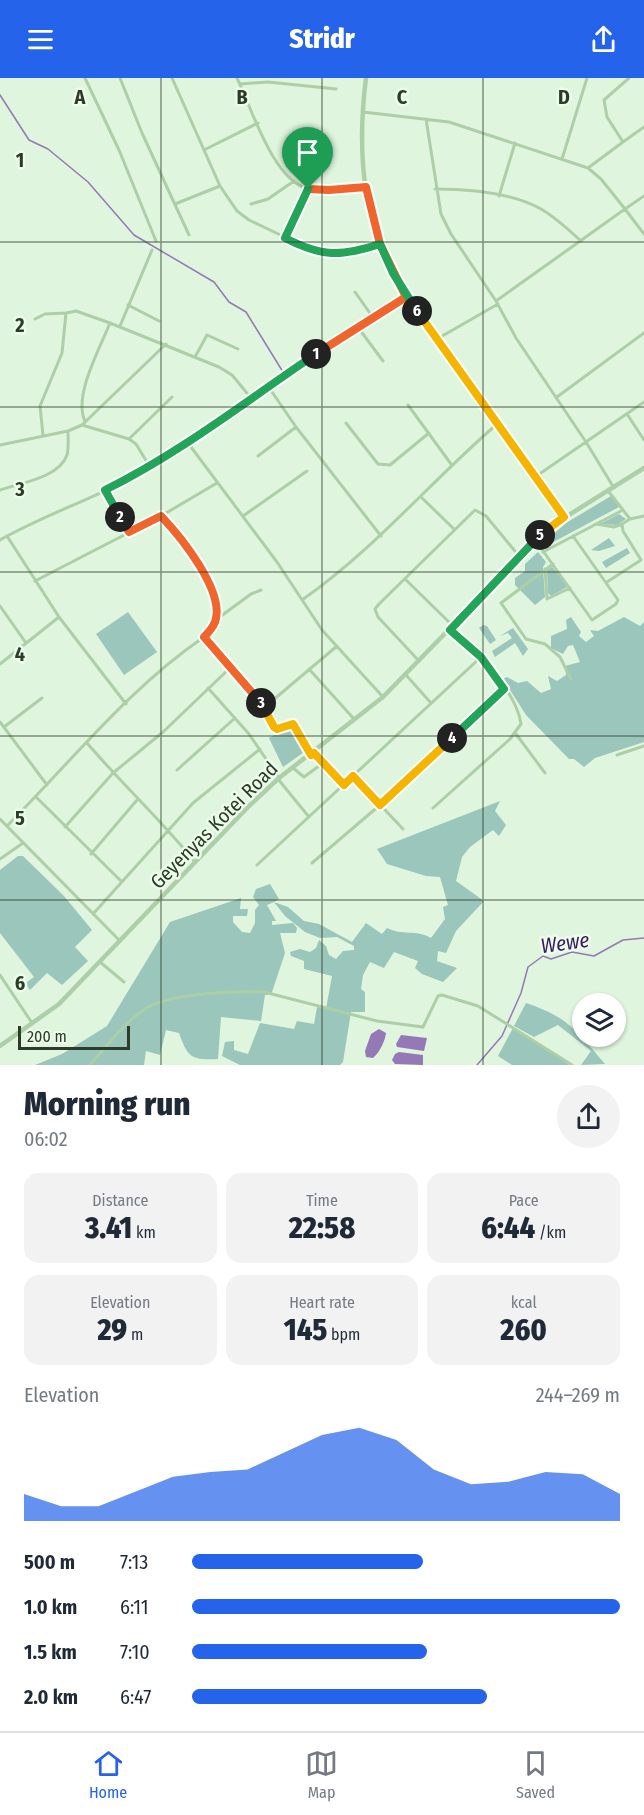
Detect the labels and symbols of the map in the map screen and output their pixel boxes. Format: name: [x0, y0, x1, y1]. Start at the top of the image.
text: A: [74, 85, 87, 109]
text: B: [236, 85, 248, 109]
text: C: [397, 85, 408, 109]
text: D: [558, 85, 570, 109]
pin: [282, 127, 333, 189]
text: 1: [16, 148, 24, 172]
pin: 6: [402, 296, 432, 326]
text: 2: [14, 313, 25, 337]
pin: 1: [301, 339, 331, 369]
text: 3: [14, 477, 25, 501]
pin: 2: [105, 502, 135, 532]
pin: 5: [525, 520, 555, 550]
text: 4: [15, 642, 25, 666]
pin: 3: [246, 688, 276, 718]
pin: 4: [437, 723, 467, 753]
street label: Geyenyas Kotei Road: [145, 756, 283, 894]
text: 5: [15, 806, 25, 830]
water label: Wewe: [539, 927, 591, 959]
text: 6: [15, 971, 25, 995]
scale bar: [18, 1023, 130, 1050]

